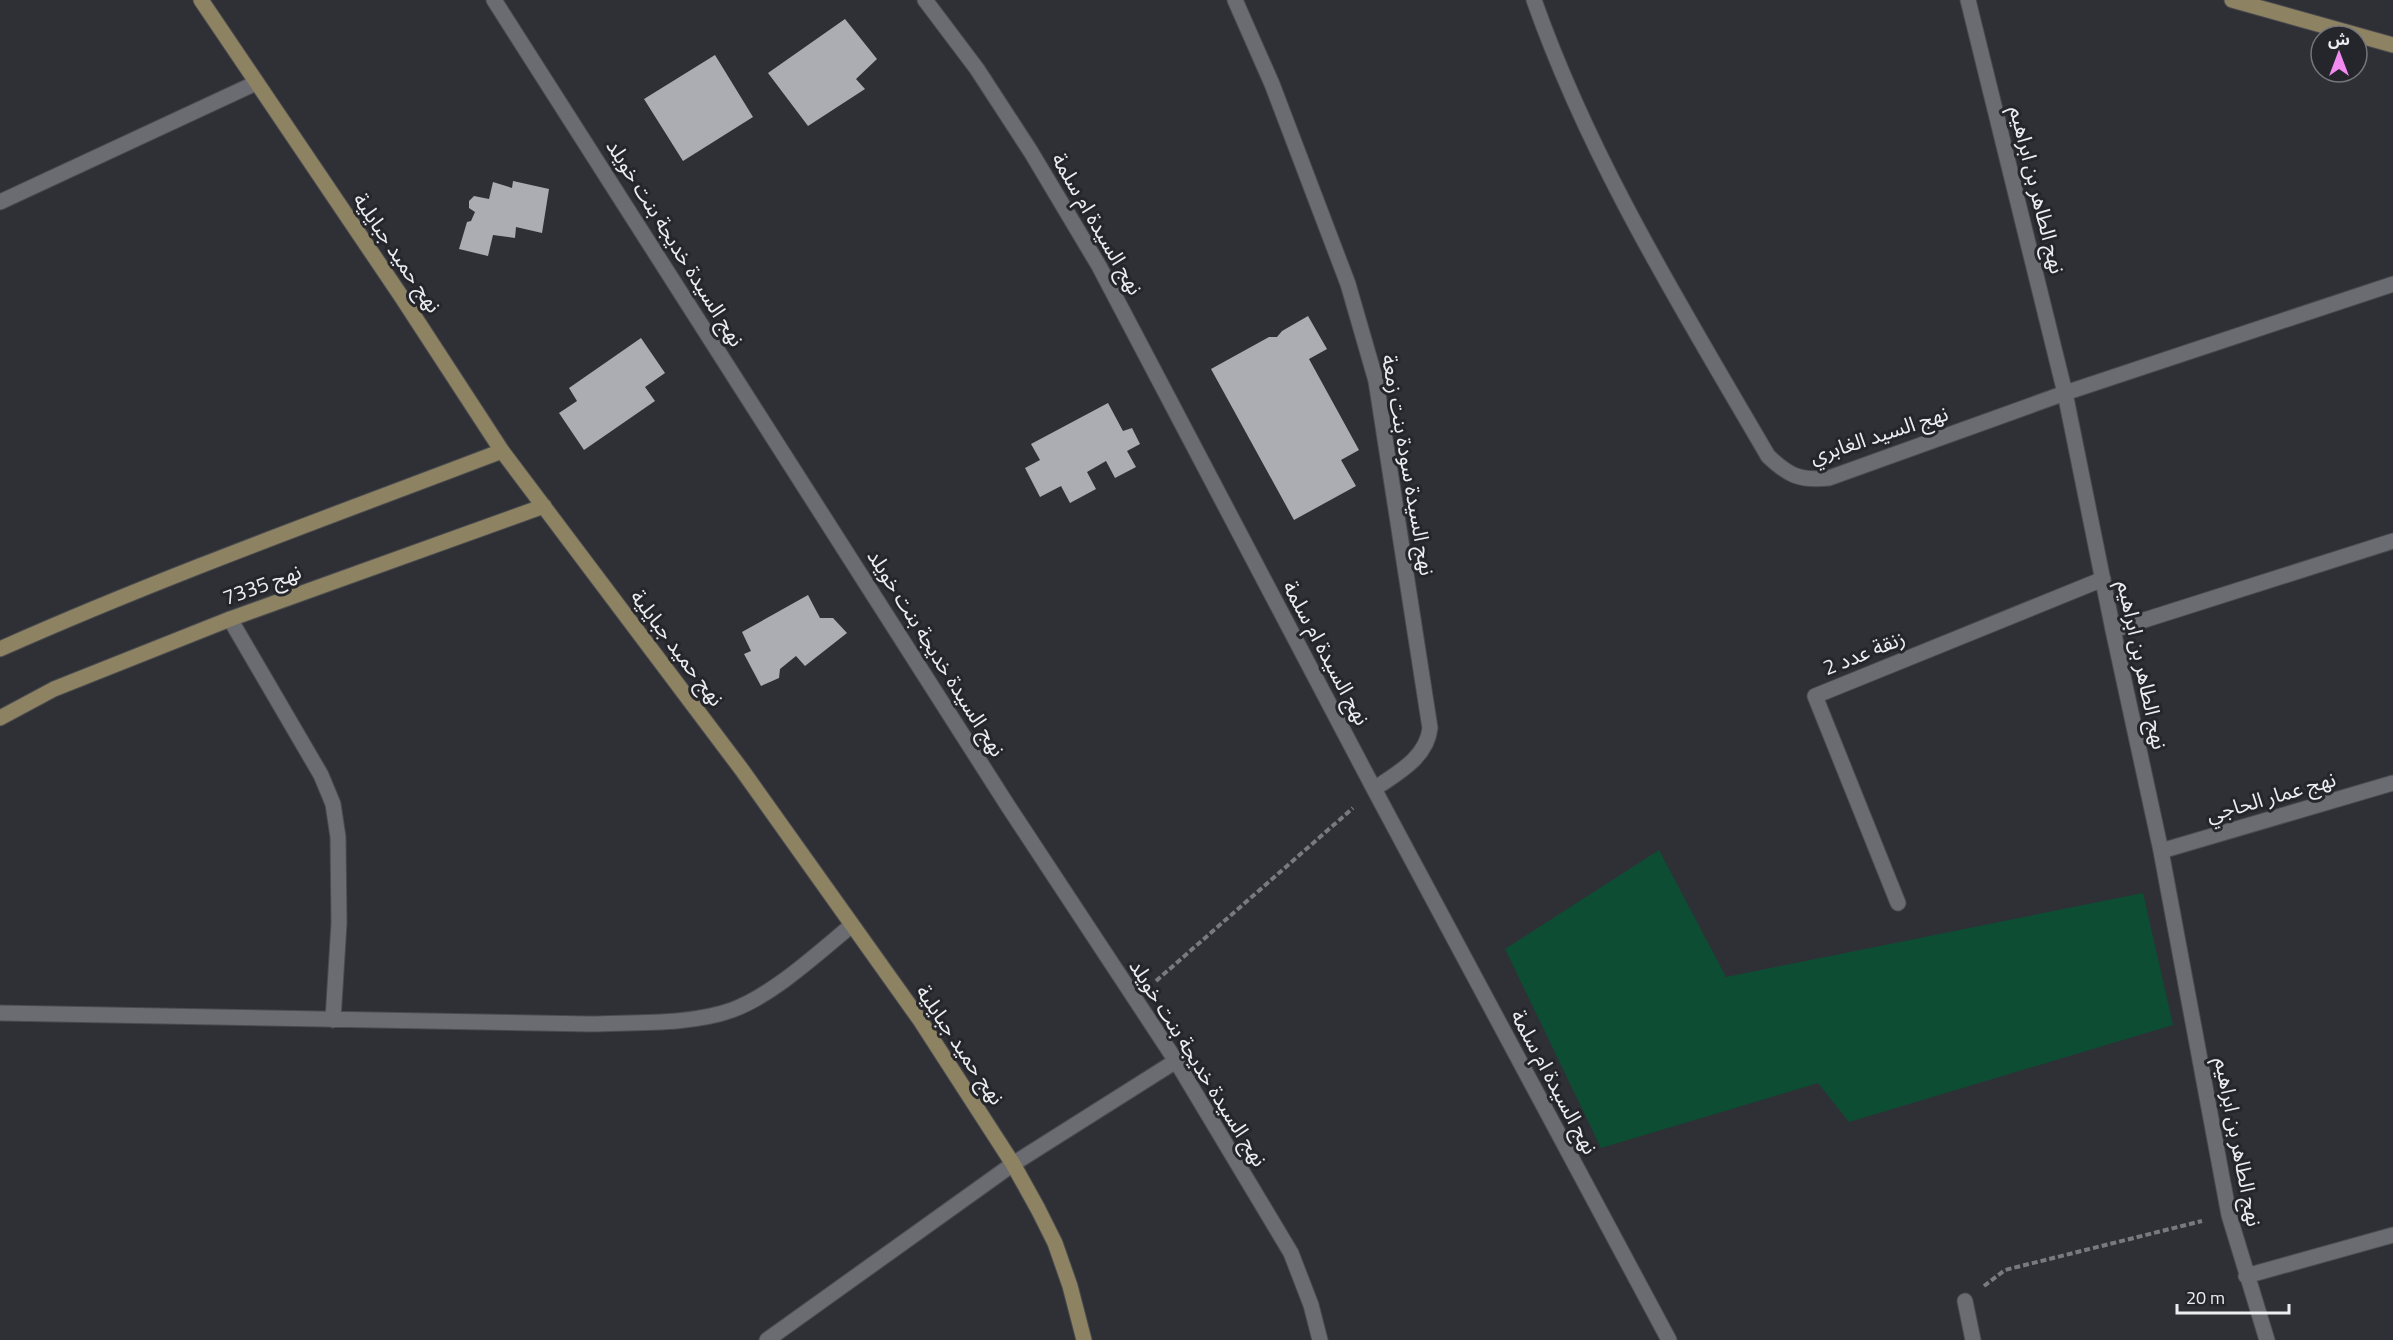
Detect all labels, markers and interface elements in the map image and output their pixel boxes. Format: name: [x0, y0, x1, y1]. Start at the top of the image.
north arrow: [2309, 24, 2369, 84]
text: ش: [2328, 27, 2350, 51]
street label: نهج الطاهر بن ابراهيم: [2002, 103, 2074, 277]
street label: نهج السيدة خديجة بنت خويلد: [599, 132, 753, 352]
street label: نهج السيدة ام سلمة: [1043, 146, 1152, 301]
street label: نهج حميد جبايلية: [346, 186, 450, 319]
street label: نهج السيدة سودة بنت زمعة: [1374, 352, 1444, 578]
street label: نهج السيد الغابري: [1805, 397, 1952, 472]
street label: نهج السيدة خديجة بنت خويلد: [860, 542, 1014, 762]
street label: نهج 7335: [218, 555, 305, 613]
street label: نهج السيدة ام سلمة: [1274, 574, 1379, 731]
street label: نهج الطاهر بن ابراهيم: [2109, 577, 2176, 752]
street label: نهج حميد جبايلية: [623, 582, 732, 713]
street label: زنقة عدد 2: [1818, 621, 1910, 683]
street label: نهج عمار الحاجي: [2202, 762, 2340, 831]
street label: نهج السيدة خديجة بنت خويلد: [1122, 952, 1276, 1172]
street label: نهج حميد جبايلية: [909, 978, 1013, 1111]
street label: نهج السيدة ام سلمة: [1502, 1003, 1607, 1160]
street label: نهج الطاهر بن ابراهيم: [2207, 1054, 2271, 1229]
scale bar: [2177, 1277, 2290, 1315]
text: 20 m: [2186, 1284, 2225, 1311]

